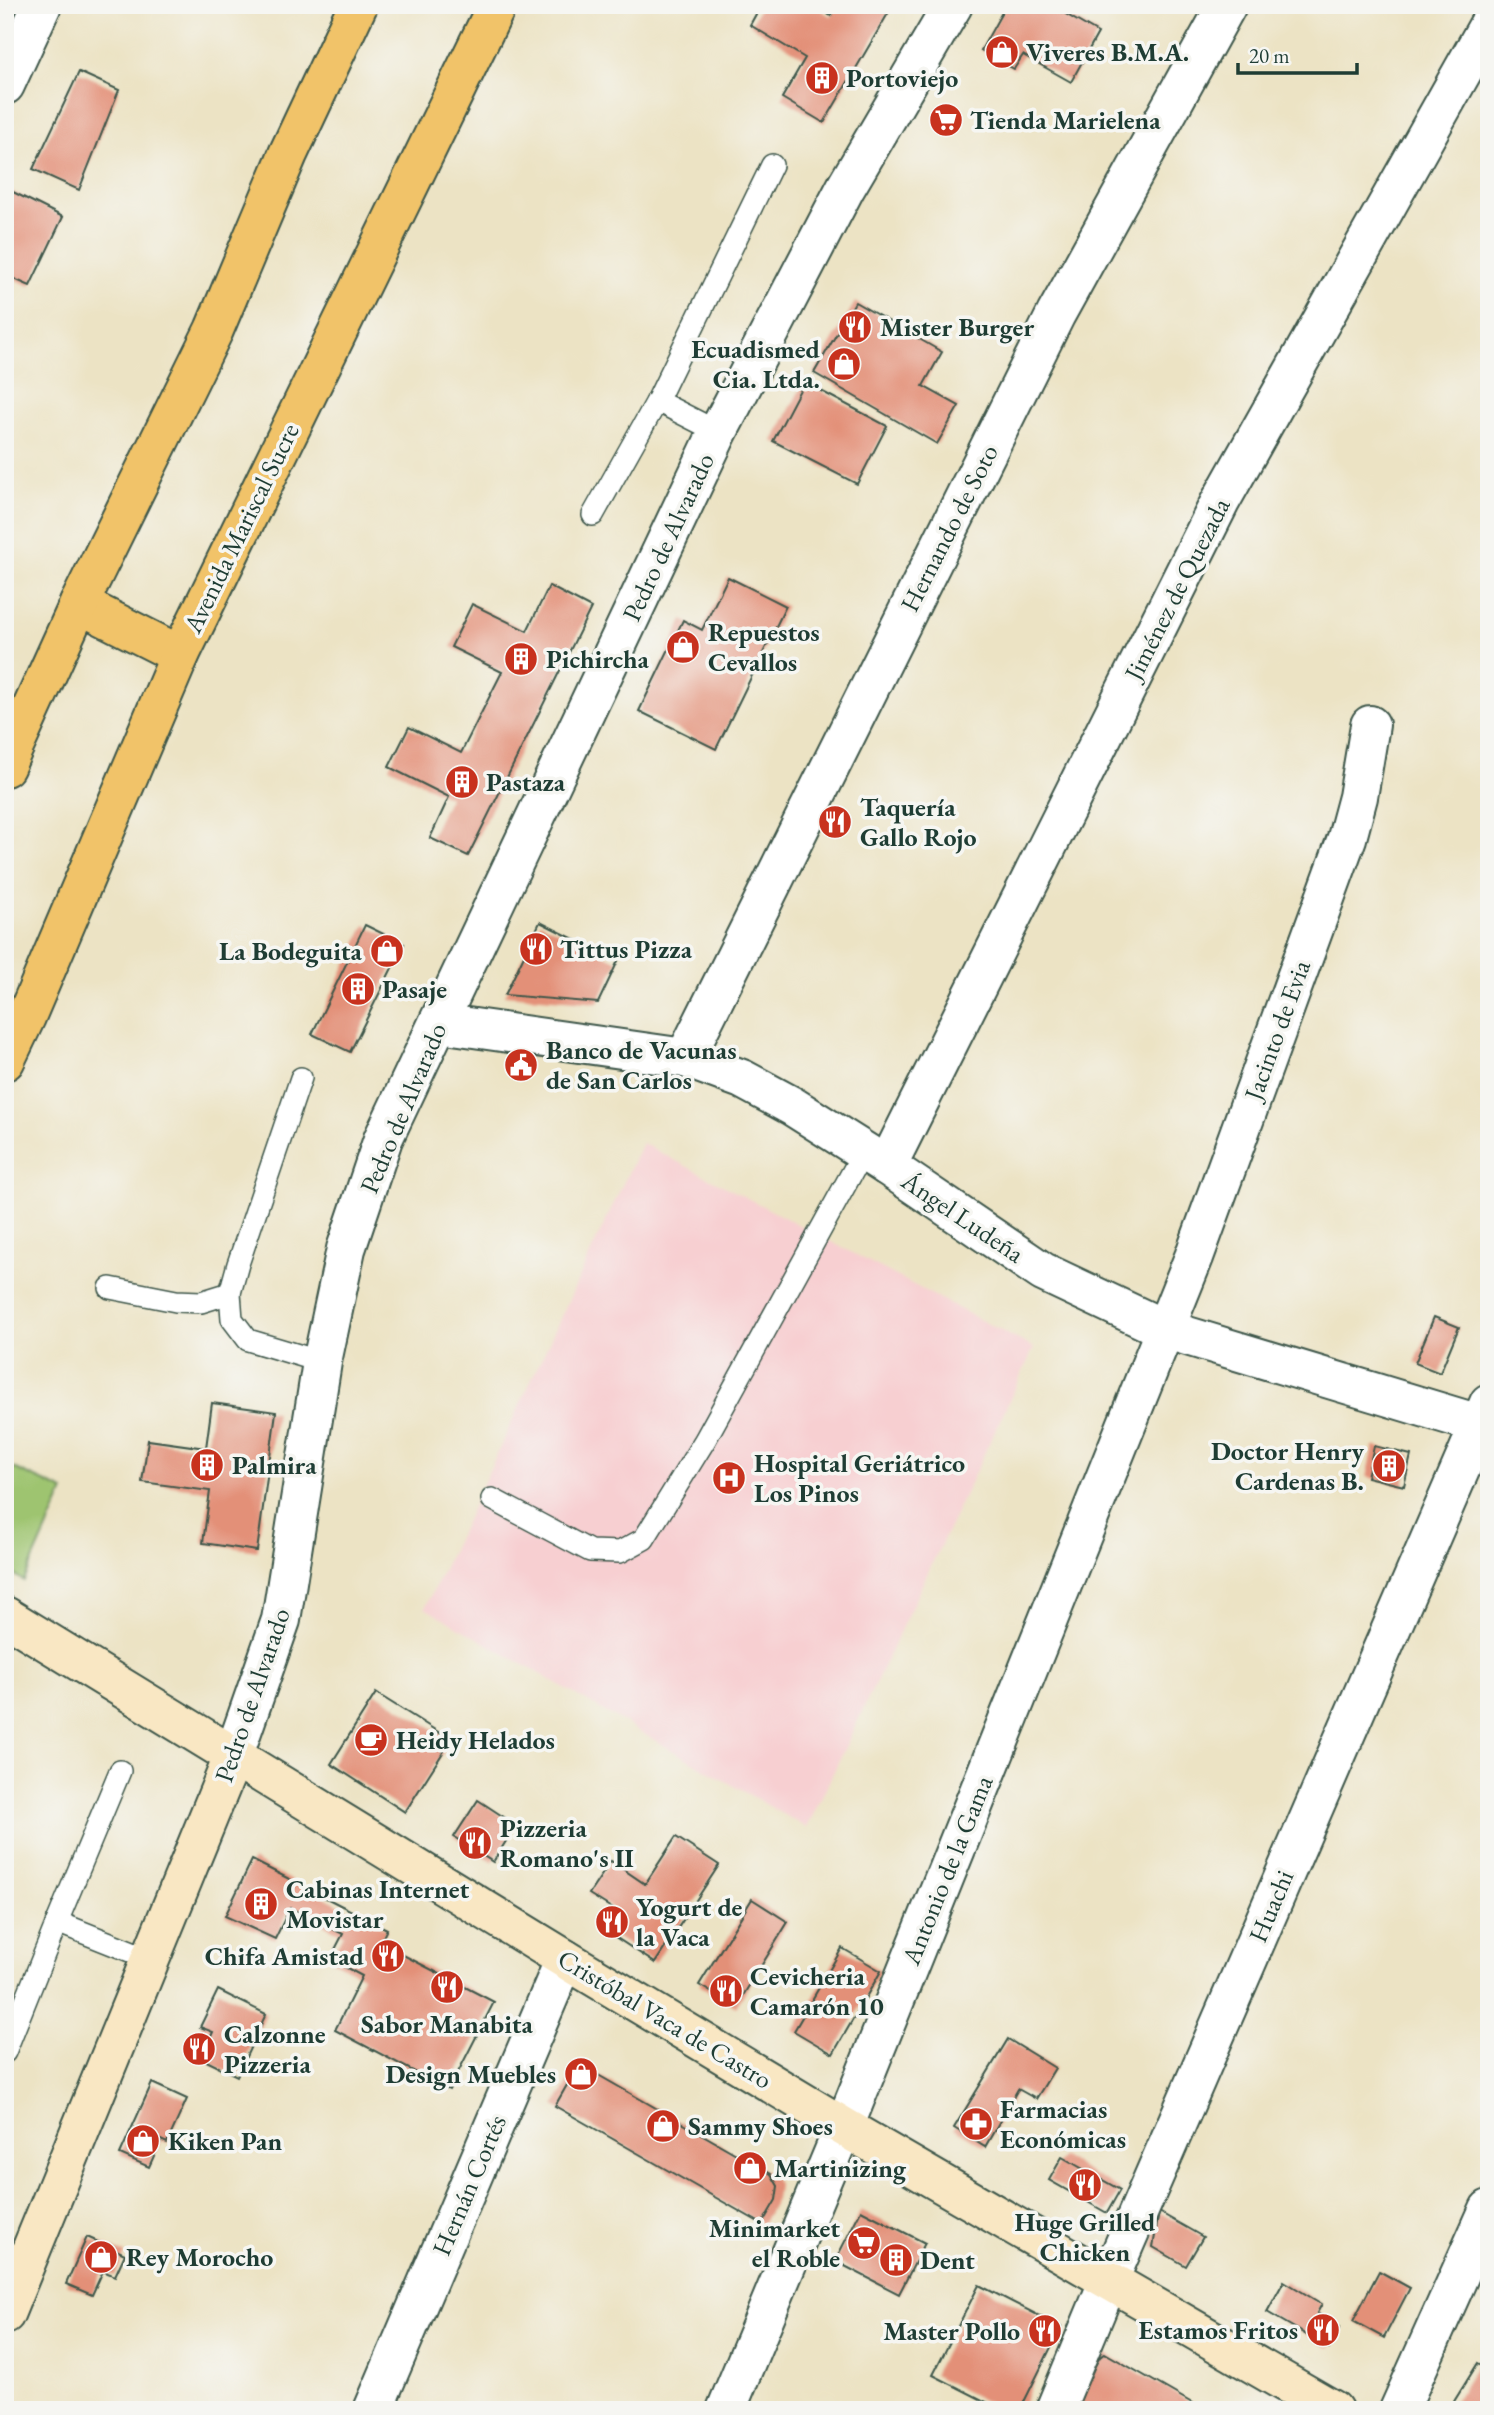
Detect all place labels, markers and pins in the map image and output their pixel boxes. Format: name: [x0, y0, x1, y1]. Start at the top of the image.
shop icon: Viveres B.M.A.: [983, 33, 1021, 71]
place label: Viveres B.M.A.: [1026, 35, 1189, 69]
building icon: Portoviejo: [803, 59, 841, 97]
place label: Portoviejo: [846, 61, 958, 95]
supermarket icon: Tienda Marielena: [927, 101, 965, 139]
place label: Tienda Marielena: [970, 103, 1161, 137]
restaurant icon: Mister Burger: [836, 308, 874, 346]
place label: Mister Burger: [880, 310, 1034, 344]
place label: Ecuadismed Cia. Ltda.: [691, 332, 821, 396]
shop icon: Ecuadismed Cia. Ltda.: [825, 345, 863, 383]
place label: Repuestos Cevallos: [708, 615, 820, 679]
shop icon: Repuestos Cevallos: [664, 628, 702, 666]
building icon: Pichircha: [502, 640, 540, 678]
place label: Pichircha: [546, 642, 650, 676]
building icon: Pastaza: [443, 763, 481, 801]
place label: Pastaza: [486, 765, 566, 799]
place label: Taquería Gallo Rojo: [860, 790, 977, 854]
restaurant icon: Taquería Gallo Rojo: [816, 803, 854, 841]
restaurant icon: Tittus Pizza: [517, 930, 555, 968]
shop icon: La Bodeguita: [368, 932, 406, 970]
place label: Tittus Pizza: [560, 932, 693, 966]
place label: La Bodeguita: [219, 934, 363, 968]
building icon: Pasaje: [339, 970, 377, 1008]
place label: Pasaje: [382, 972, 447, 1006]
place label: Banco de Vacunas de San Carlos: [546, 1033, 737, 1097]
public building icon: Banco de Vacunas de San Carlos: [502, 1046, 540, 1084]
place label: Doctor Henry Cardenas B.: [1211, 1434, 1364, 1498]
building icon: Palmira: [188, 1446, 226, 1484]
place label: Hospital Geriátrico Los Pinos: [754, 1446, 965, 1510]
building icon: Doctor Henry Cardenas B.: [1370, 1447, 1408, 1485]
place label: Palmira: [232, 1448, 317, 1482]
hospital icon: Hospital Geriátrico Los Pinos: [710, 1459, 748, 1497]
cafe icon: Heidy Helados: [352, 1721, 390, 1759]
place label: Heidy Helados: [396, 1723, 555, 1757]
place label: Pizzeria Romano's II: [500, 1811, 634, 1875]
restaurant icon: Pizzeria Romano's II: [456, 1824, 494, 1862]
place label: Cabinas Internet Movistar: [286, 1872, 470, 1936]
building icon: Cabinas Internet Movistar: [242, 1885, 280, 1923]
place label: Yogurt de la Vaca: [636, 1890, 742, 1954]
restaurant icon: Yogurt de la Vaca: [593, 1903, 631, 1941]
restaurant icon: Chifa Amistad: [369, 1937, 407, 1975]
place label: Chifa Amistad: [205, 1939, 365, 1973]
place label: Cevicheria Camarón 10: [750, 1959, 884, 2023]
restaurant icon: Sabor Manabita: [428, 1968, 466, 2006]
restaurant icon: Cevicheria Camarón 10: [707, 1972, 745, 2010]
place label: Sabor Manabita: [361, 2007, 534, 2041]
place label: Calzonne Pizzeria: [224, 2017, 326, 2081]
restaurant icon: Calzonne Pizzeria: [180, 2030, 218, 2068]
shop icon: Design Muebles: [562, 2055, 600, 2093]
place label: Design Muebles: [385, 2057, 556, 2091]
place label: Farmacias Económicas: [1000, 2092, 1126, 2156]
pharmacy icon: Farmacias Económicas: [957, 2105, 995, 2143]
shop icon: Sammy Shoes: [644, 2107, 682, 2145]
place label: Sammy Shoes: [688, 2109, 833, 2143]
shop icon: Kiken Pan: [124, 2122, 162, 2160]
place label: Kiken Pan: [168, 2124, 282, 2158]
shop icon: Martinizing: [731, 2149, 769, 2187]
place label: Martinizing: [774, 2151, 907, 2185]
restaurant icon: Huge Grilled Chicken: [1066, 2166, 1104, 2204]
place label: Huge Grilled Chicken: [1015, 2205, 1156, 2269]
place label: Minimarket el Roble: [709, 2211, 840, 2275]
supermarket icon: Minimarket el Roble: [845, 2224, 883, 2262]
shop icon: Rey Morocho: [82, 2238, 120, 2276]
place label: Rey Morocho: [126, 2240, 273, 2274]
building icon: Dent: [877, 2241, 915, 2279]
place label: Dent: [920, 2243, 975, 2277]
restaurant icon: Estamos Fritos: [1304, 2311, 1342, 2349]
restaurant icon: Master Pollo: [1026, 2312, 1064, 2350]
place label: Estamos Fritos: [1138, 2313, 1298, 2347]
place label: Master Pollo: [883, 2314, 1020, 2348]

